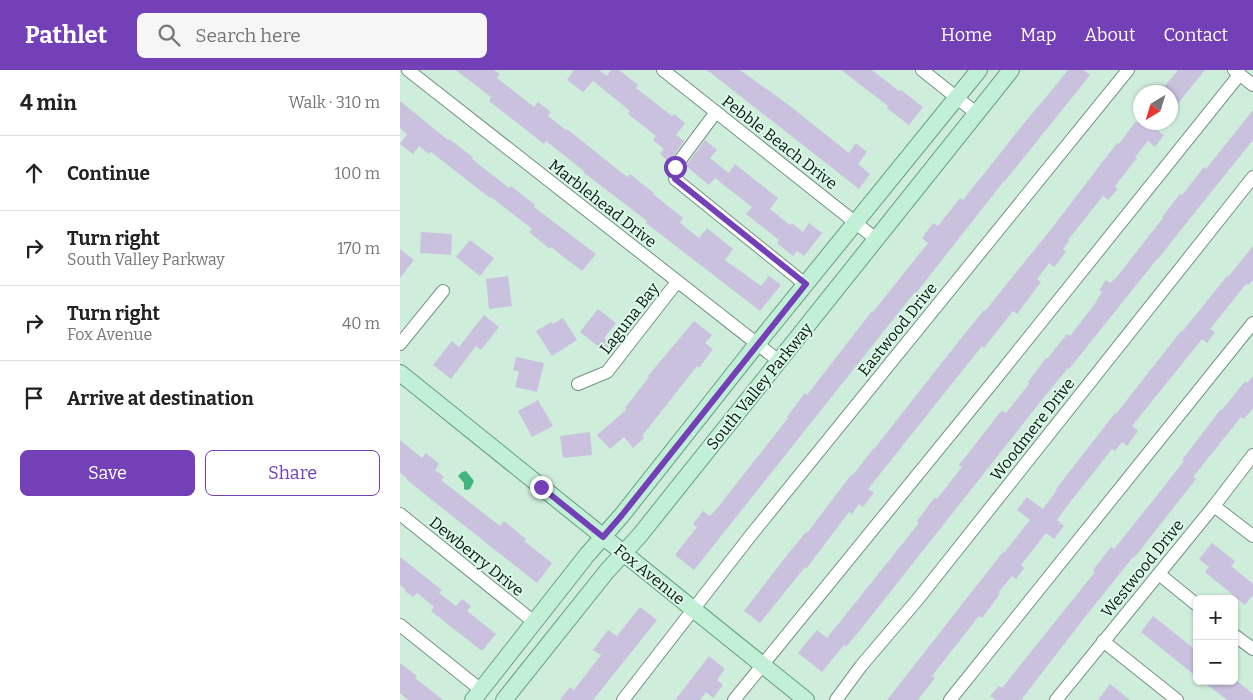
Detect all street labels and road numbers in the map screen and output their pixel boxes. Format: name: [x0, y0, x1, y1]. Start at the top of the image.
street label: Pebble Beach Drive: [718, 91, 841, 193]
street label: Marblehead Drive: [545, 155, 660, 251]
street label: Laguna Bay: [596, 279, 663, 358]
street label: Eastwood Drive: [854, 279, 941, 380]
street label: South Valley Parkway: [702, 319, 817, 454]
street label: Woodmere Drive: [986, 374, 1078, 484]
street label: Dewberry Drive: [426, 513, 528, 600]
street label: Westwood Drive: [1097, 516, 1188, 621]
street label: Fox Avenue: [611, 540, 689, 609]

